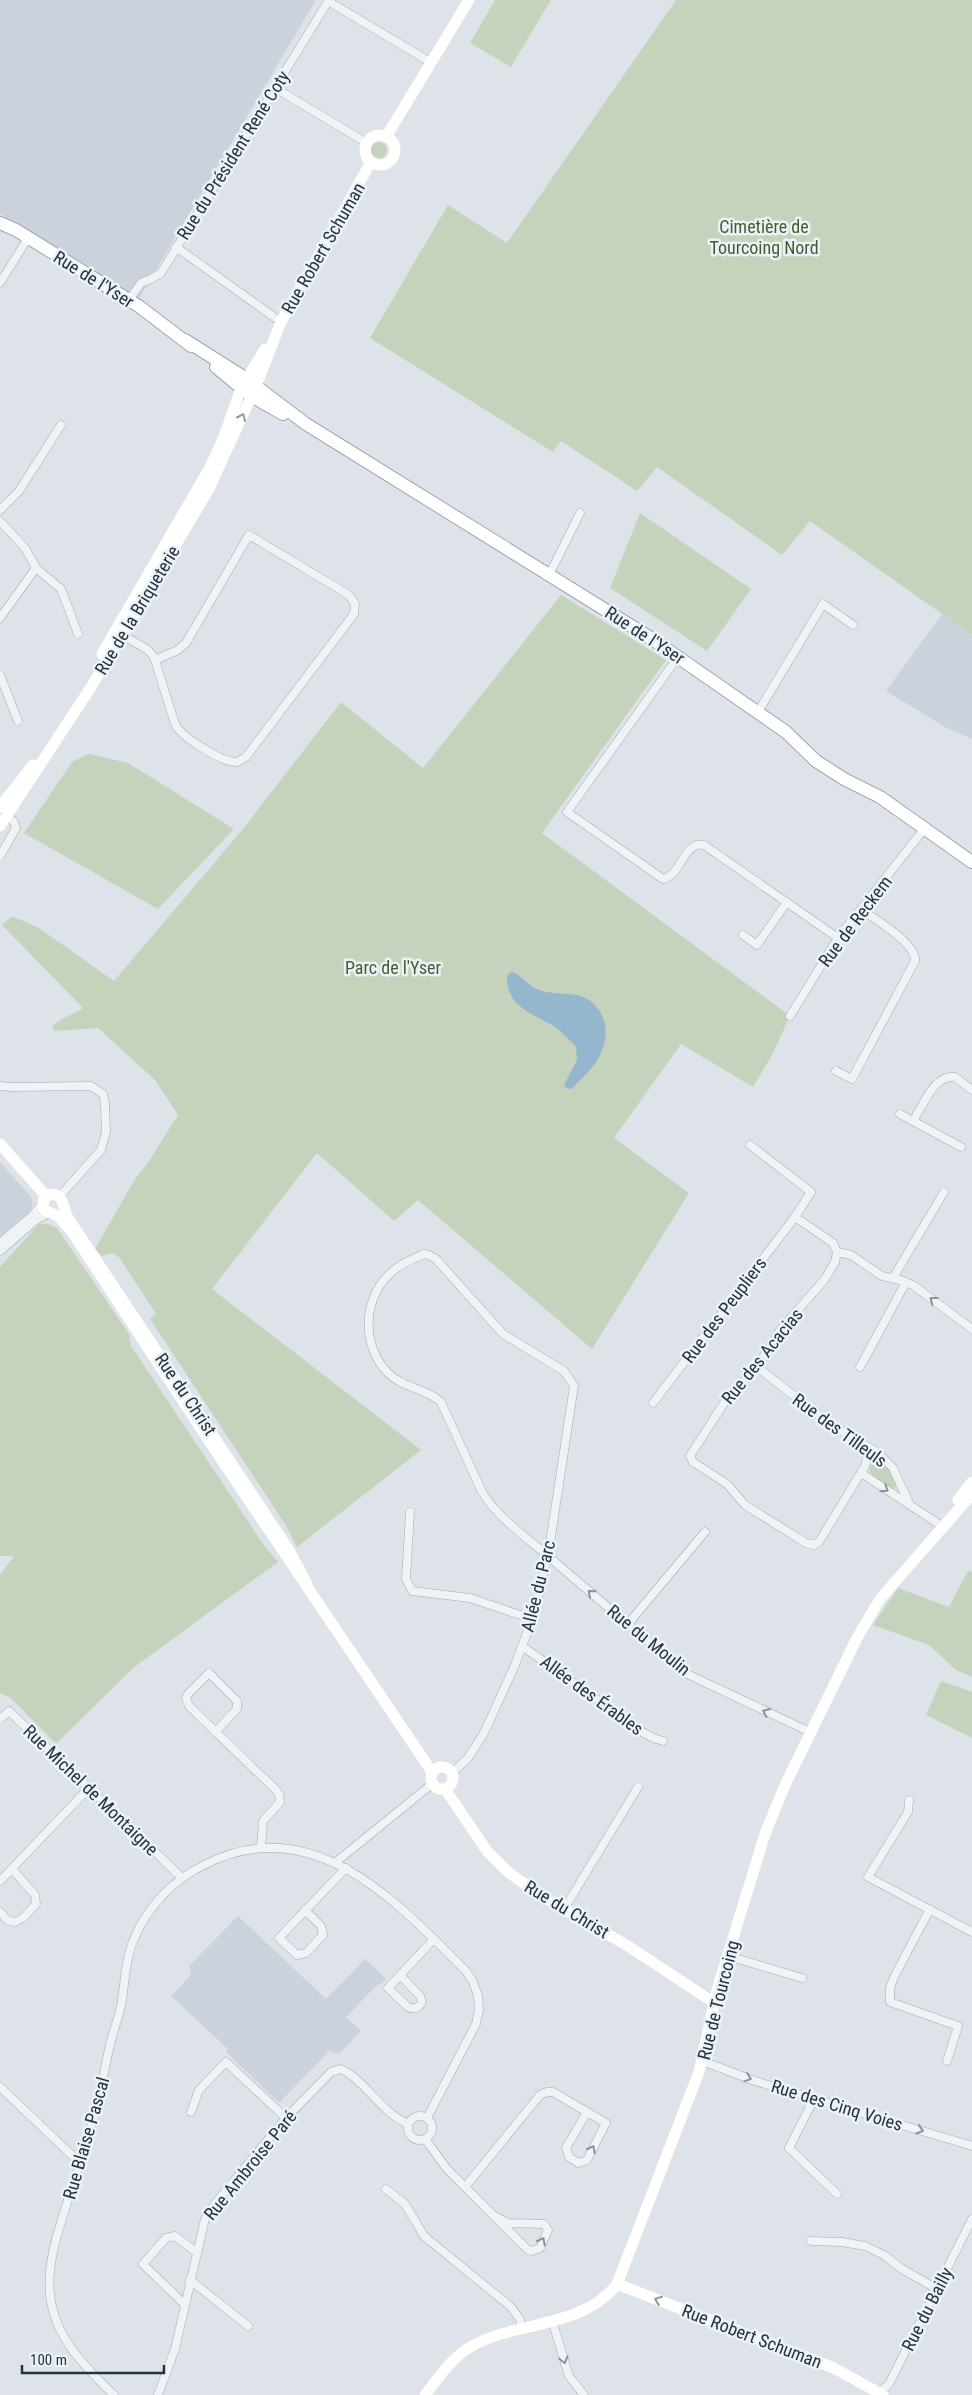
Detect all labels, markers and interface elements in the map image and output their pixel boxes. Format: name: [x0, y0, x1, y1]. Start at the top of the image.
street label: Rue du Président René Coty: [172, 66, 294, 243]
street label: Rue Robert Schuman: [277, 179, 369, 317]
park label: Cimetière de Tourcoing Nord: [709, 216, 819, 258]
street label: Rue de l'Yser: [50, 246, 138, 312]
one-way arrow: [235, 413, 246, 422]
street label: Rue de la Briqueterie: [90, 542, 184, 678]
street label: Rue de l'Yser: [601, 602, 689, 669]
street label: Rue de Reckem: [814, 871, 896, 971]
park label: Parc de l'Yser: [345, 957, 442, 978]
street label: Rue des Peupliers: [677, 1253, 771, 1367]
one-way arrow: [930, 1297, 939, 1305]
street label: Rue des Acacias: [717, 1304, 807, 1408]
street label: Rue du Christ: [151, 1349, 221, 1439]
street label: Rue des Tilleuls: [789, 1389, 891, 1471]
one-way arrow: [879, 1483, 888, 1492]
street label: Allée du Parc: [516, 1538, 560, 1634]
one-way arrow: [587, 1590, 596, 1599]
street label: Rue du Moulin: [603, 1600, 695, 1680]
street label: Allée des Érables: [537, 1651, 647, 1739]
one-way arrow: [762, 1708, 771, 1718]
street label: Rue Michel de Montaigne: [19, 1720, 163, 1860]
street label: Rue du Christ: [521, 1876, 613, 1942]
street label: Rue de Tourcoing: [693, 1938, 743, 2062]
one-way arrow: [743, 2072, 752, 2082]
street label: Rue Blaise Pascal: [59, 2075, 113, 2201]
street label: Rue des Cinq Voies: [769, 2075, 905, 2135]
street label: Rue Ambroise Paré: [199, 2106, 301, 2224]
one-way arrow: [915, 2125, 924, 2135]
one-way arrow: [586, 2145, 596, 2154]
one-way arrow: [536, 2238, 546, 2247]
street label: Rue du Bailly: [897, 2263, 957, 2354]
one-way arrow: [654, 2296, 663, 2306]
street label: Rue Robert Schuman: [679, 2300, 825, 2372]
scale bar: [22, 2342, 165, 2374]
text: 100 m: [30, 2351, 67, 2369]
one-way arrow: [558, 2355, 568, 2363]

